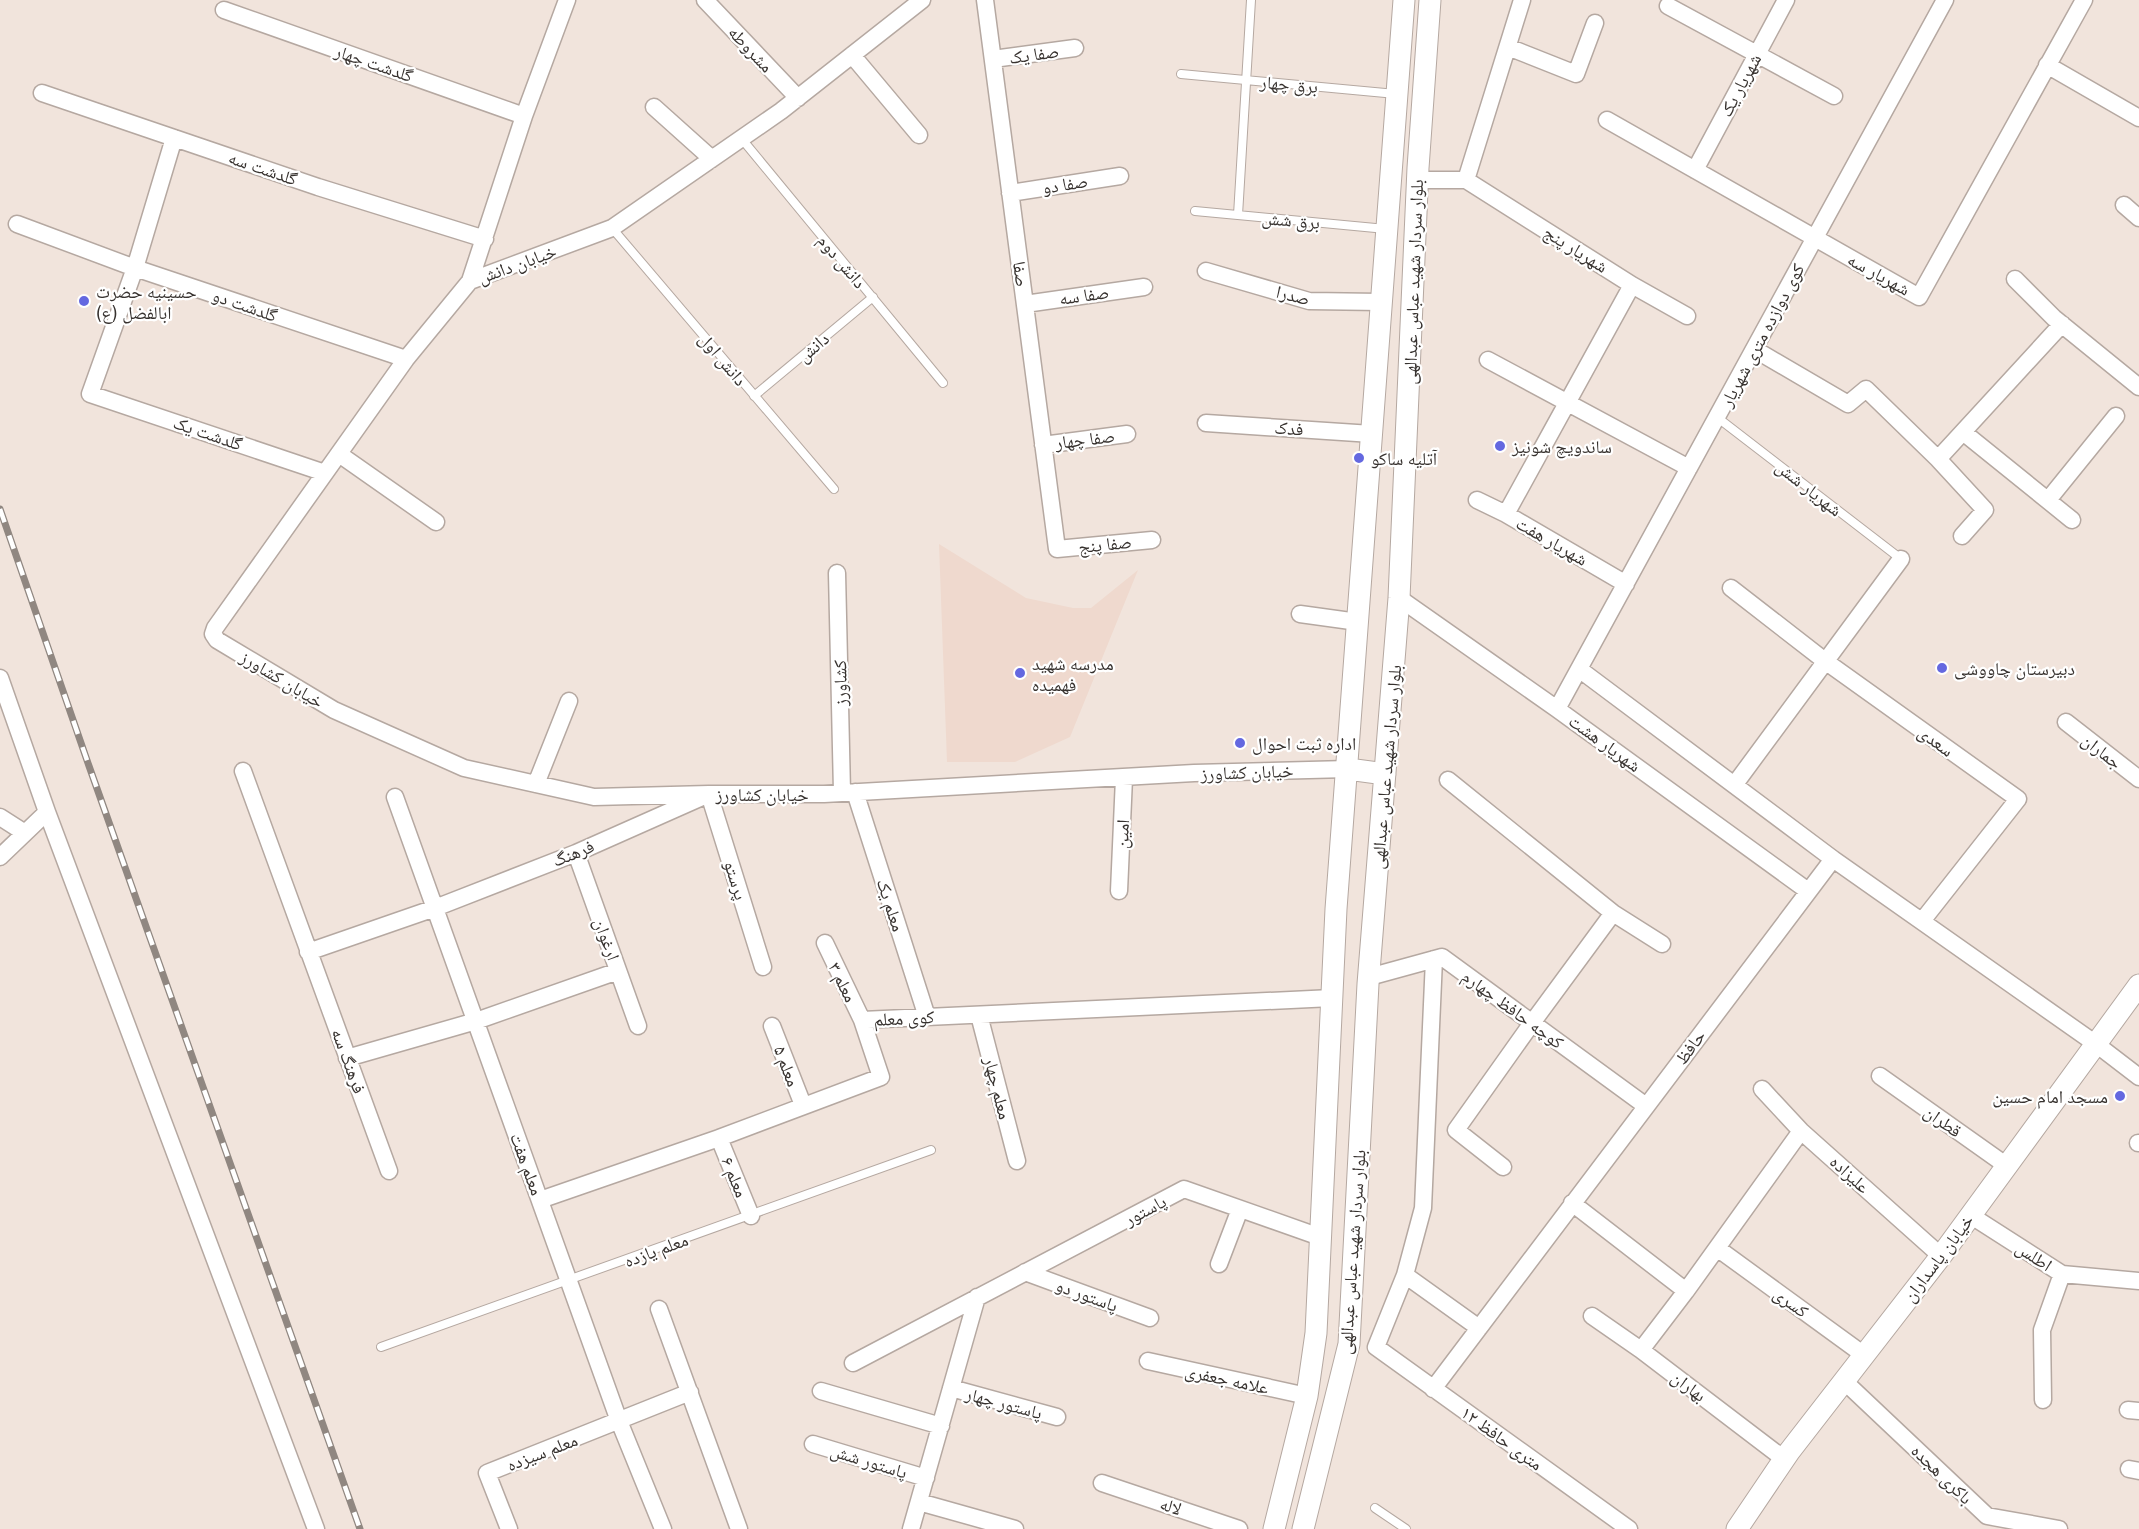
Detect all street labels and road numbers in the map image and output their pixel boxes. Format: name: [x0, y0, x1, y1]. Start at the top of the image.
street label: مشروطه: [724, 21, 778, 77]
street label: گلدشت چهار: [331, 40, 416, 87]
street label: صفا یک: [1008, 40, 1060, 68]
street label: شهریار یک: [1715, 50, 1766, 120]
street label: برق چهار: [1258, 71, 1319, 98]
street label: گلدشت سه: [226, 146, 301, 190]
street label: صفا دو: [1041, 170, 1089, 198]
street label: بلوار سردار شهید عباس عبدالهی: [1399, 179, 1428, 385]
street label: برق شش: [1261, 207, 1321, 234]
street label: شهریار پنج: [1539, 221, 1612, 279]
street label: دانش دوم: [812, 230, 871, 294]
street label: خیابان دانش: [475, 240, 559, 289]
street label: شهریار سه: [1844, 248, 1914, 300]
street label: صفا: [1009, 260, 1033, 288]
street label: کوی دوازده متری شهریار: [1715, 260, 1810, 411]
street label: صفا سه: [1058, 281, 1110, 309]
street label: صدرا: [1274, 281, 1312, 309]
street label: گلدشت دو: [210, 284, 281, 326]
street label: دانش اول: [694, 328, 751, 390]
street label: دانش: [793, 328, 834, 367]
street label: گلدشت یک: [171, 411, 246, 455]
street label: فدک: [1274, 417, 1304, 439]
street label: صفا چهار: [1053, 425, 1116, 454]
street label: شهریار شش: [1771, 456, 1846, 521]
street label: شهریار هفت: [1512, 512, 1591, 570]
street label: صفا پنج: [1077, 531, 1133, 559]
street label: خیابان کشاورز: [235, 645, 327, 713]
street label: کشاورز: [829, 659, 851, 707]
street label: بلوار سردار شهید عباس عبدالهی: [1367, 664, 1406, 870]
street label: شهریار هشت: [1565, 710, 1645, 776]
street label: سعدی: [1913, 721, 1958, 762]
street label: جماران: [2077, 729, 2126, 774]
street label: خیابان کشاورز: [1199, 760, 1294, 785]
street label: خیابان کشاورز: [714, 784, 809, 806]
street label: امین: [1111, 819, 1134, 849]
street label: فرهنگ: [549, 835, 597, 871]
street label: پرستو: [719, 858, 752, 903]
street label: معلم یک: [871, 876, 909, 935]
street label: ارغوان: [589, 915, 624, 963]
street label: معلم ۳: [823, 959, 862, 1006]
street label: کوچه حافظ چهارم: [1457, 965, 1568, 1055]
street label: کوی معلم: [873, 1006, 936, 1032]
street label: فرهنگ سه: [328, 1026, 370, 1096]
street label: حافظ: [1670, 1026, 1710, 1068]
street label: معلم ۵: [768, 1043, 804, 1090]
street label: معلم چهار: [978, 1054, 1016, 1122]
street label: قطران: [1920, 1101, 1966, 1142]
street label: معلم هفت: [504, 1130, 548, 1199]
street label: بلوار سردار شهید عباس عبدالهی: [1334, 1149, 1371, 1355]
street label: علیزاده: [1826, 1151, 1874, 1198]
street label: معلم ۶: [716, 1154, 753, 1201]
street label: پاستور: [1120, 1190, 1170, 1231]
street label: خیابان پاسداران: [1898, 1210, 1979, 1307]
street label: معلم یازده: [621, 1229, 691, 1273]
street label: اطلس: [2011, 1237, 2056, 1276]
street label: پاستور دو: [1053, 1274, 1121, 1317]
street label: کسری: [1769, 1282, 1813, 1323]
street label: علامه جعفری: [1183, 1360, 1271, 1399]
street label: بهاران: [1667, 1366, 1711, 1407]
street label: پاستور چهار: [962, 1382, 1045, 1424]
street label: ۱۲ متری حافظ: [1457, 1401, 1547, 1475]
street label: معلم سیزده: [504, 1429, 581, 1477]
street label: پاستور شش: [828, 1439, 910, 1484]
street label: باکری هجده: [1906, 1440, 1977, 1509]
street label: لاله: [1158, 1493, 1184, 1519]

